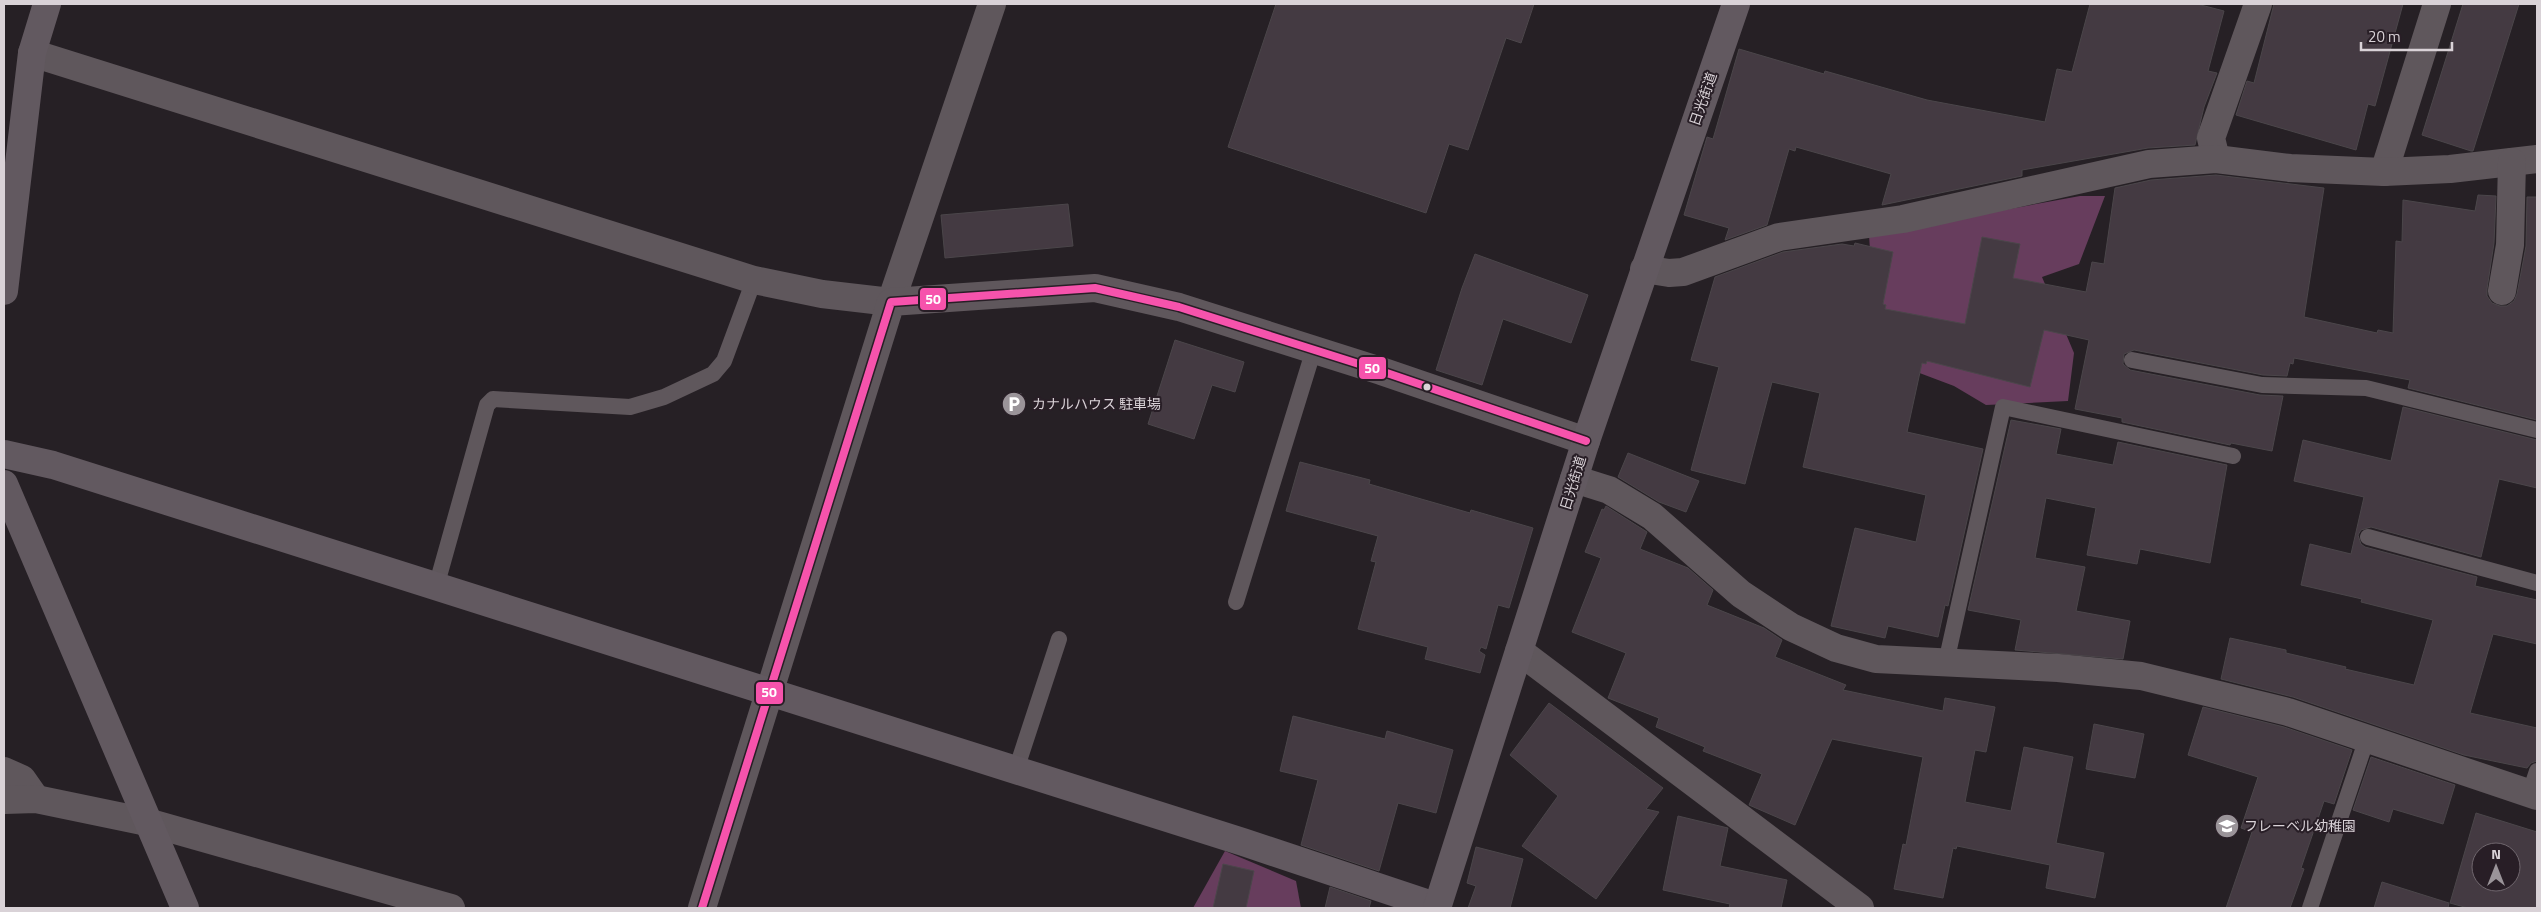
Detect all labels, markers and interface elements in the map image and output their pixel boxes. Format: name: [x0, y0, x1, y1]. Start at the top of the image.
scale bar: [2361, 20, 2452, 52]
text: 20 m: [2368, 25, 2401, 48]
street label: 日光街道: [1683, 69, 1722, 129]
line badge: 50: [919, 287, 947, 311]
text: 50: [925, 288, 941, 309]
line badge: 50: [1358, 356, 1387, 380]
text: 50: [1364, 357, 1380, 378]
unlabelled marker: [1422, 382, 1432, 392]
parking icon: カナルハウス 駐車場: [1001, 391, 1027, 417]
place label: カナルハウス 駐車場: [1032, 393, 1161, 414]
street label: 日光街道: [1554, 453, 1591, 513]
line badge: 50: [755, 681, 784, 705]
text: 50: [761, 681, 777, 702]
school or university icon: フレーベル幼稚園: [2214, 813, 2240, 839]
place label: フレーベル幼稚園: [2244, 815, 2356, 836]
north arrow: [2471, 842, 2521, 892]
text: N: [2491, 843, 2501, 864]

